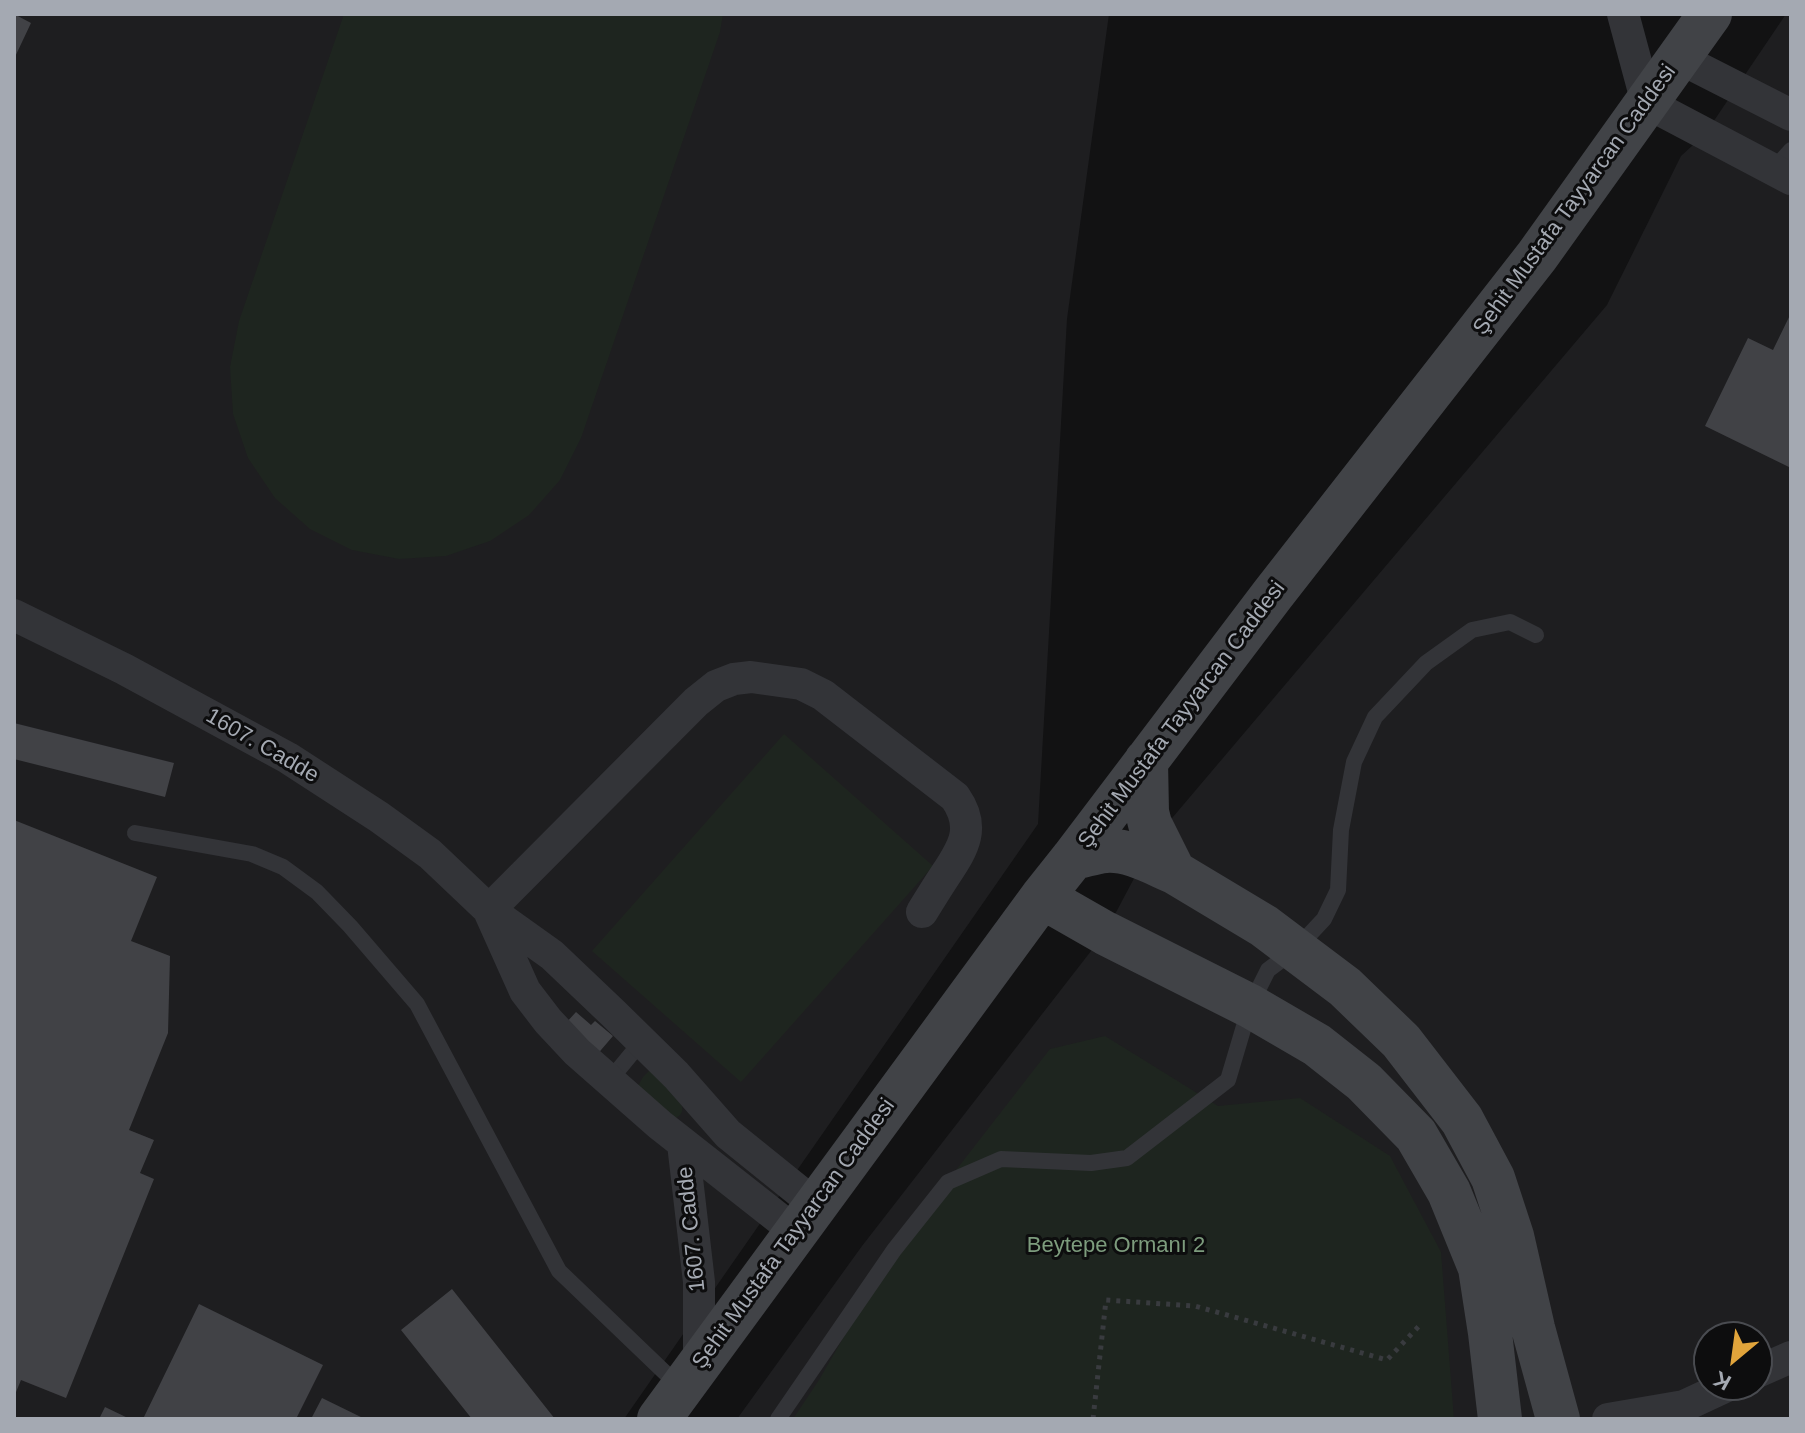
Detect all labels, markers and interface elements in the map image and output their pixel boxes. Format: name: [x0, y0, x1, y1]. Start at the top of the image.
street label: Şehit Mustafa Tayyarcan Caddesi: [1468, 60, 1682, 340]
street label: Şehit Mustafa Tayyarcan Caddesi: [1073, 576, 1291, 854]
street label: 1607. Cadde: [201, 703, 323, 789]
street label: Şehit Mustafa Tayyarcan Caddesi: [687, 1094, 901, 1374]
street label: 1607. Cadde: [672, 1165, 712, 1293]
park label: Beytepe Ormanı 2: [1027, 1233, 1205, 1259]
north arrow: [1693, 1321, 1773, 1401]
text: K: [1709, 1366, 1735, 1395]

